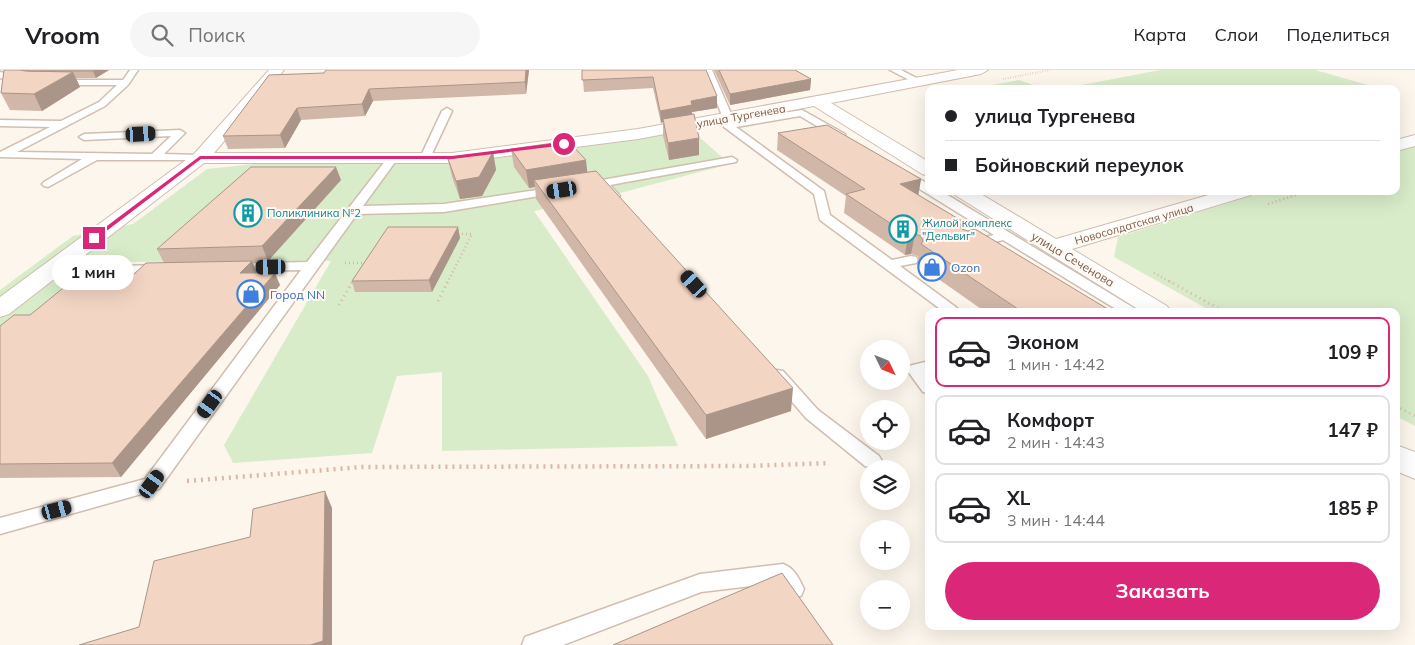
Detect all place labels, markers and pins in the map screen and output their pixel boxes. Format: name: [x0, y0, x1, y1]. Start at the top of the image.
building icon: Поликлиника №2: [233, 198, 263, 228]
place label: Поликлиника №2: [267, 206, 361, 220]
building icon: Жилой комплекс "Дельвиг": [888, 214, 918, 244]
place label: Жилой комплекс "Дельвиг": [922, 216, 1012, 243]
shop icon: Ozon: [917, 252, 947, 282]
place label: Ozon: [951, 260, 980, 275]
shop icon: Город NN: [236, 279, 266, 309]
place label: Город NN: [270, 287, 325, 302]

